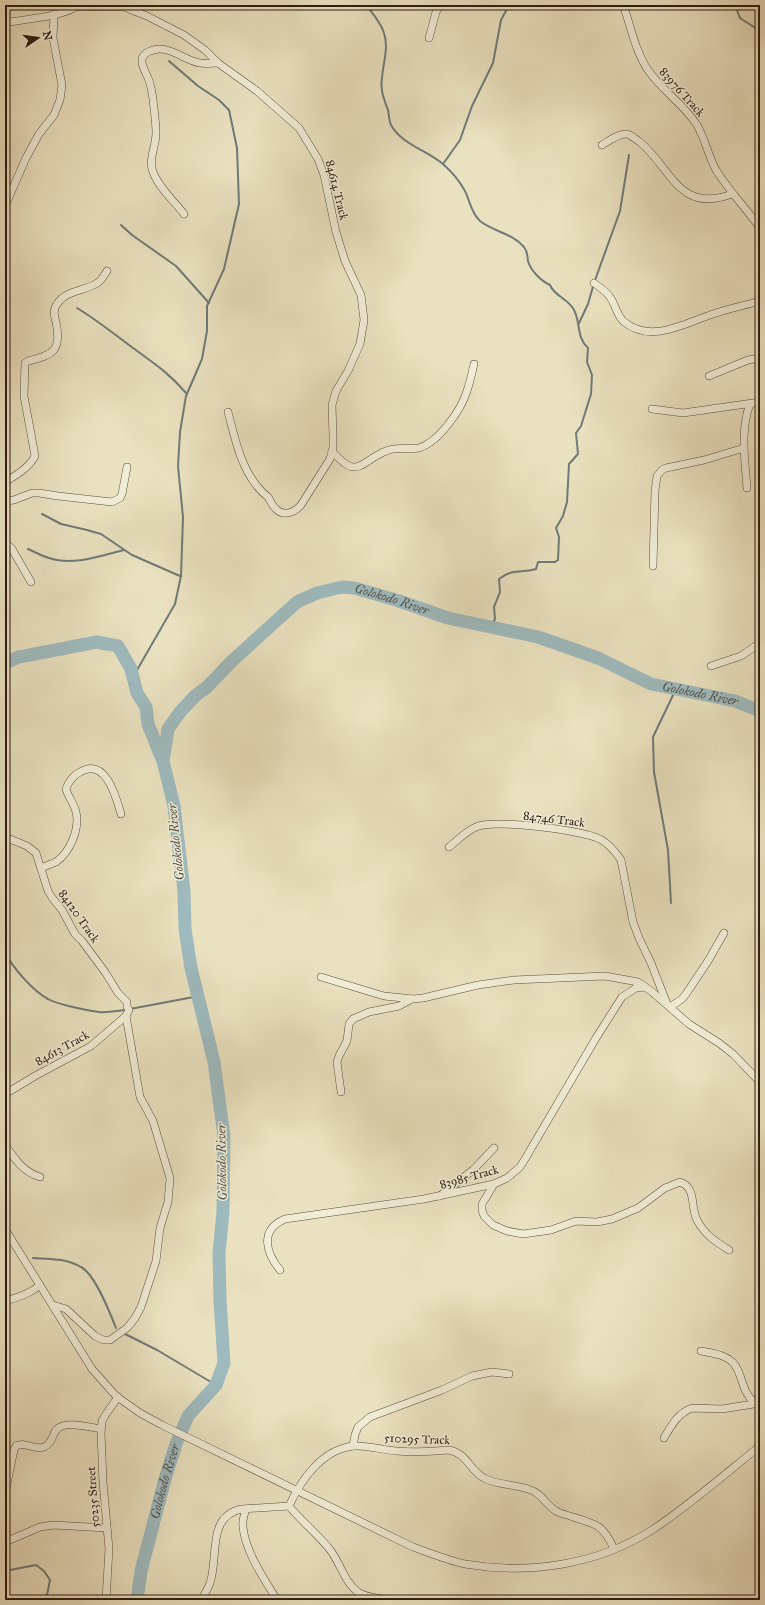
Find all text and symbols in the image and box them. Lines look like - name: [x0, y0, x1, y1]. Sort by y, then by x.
- north arrow: [18, 18, 58, 58]
- text: N: [40, 30, 55, 43]
- street label: 83976 Track: [656, 65, 708, 120]
- street label: 84614 Track: [323, 159, 351, 222]
- water label: Golokodo River: [353, 581, 432, 619]
- water label: Golokodo River: [661, 678, 741, 710]
- water label: Golokodo River: [164, 802, 188, 881]
- street label: 84746 Track: [522, 808, 586, 830]
- street label: 84120 Track: [56, 887, 103, 946]
- street label: 84613 Track: [33, 1027, 92, 1069]
- water label: Golokodo River: [213, 1123, 231, 1201]
- street label: 83985 Track: [438, 1162, 500, 1192]
- street label: 510295 Track: [384, 1431, 451, 1447]
- water label: Golokodo River: [147, 1441, 184, 1521]
- street label: 50235 Street: [84, 1465, 102, 1528]

